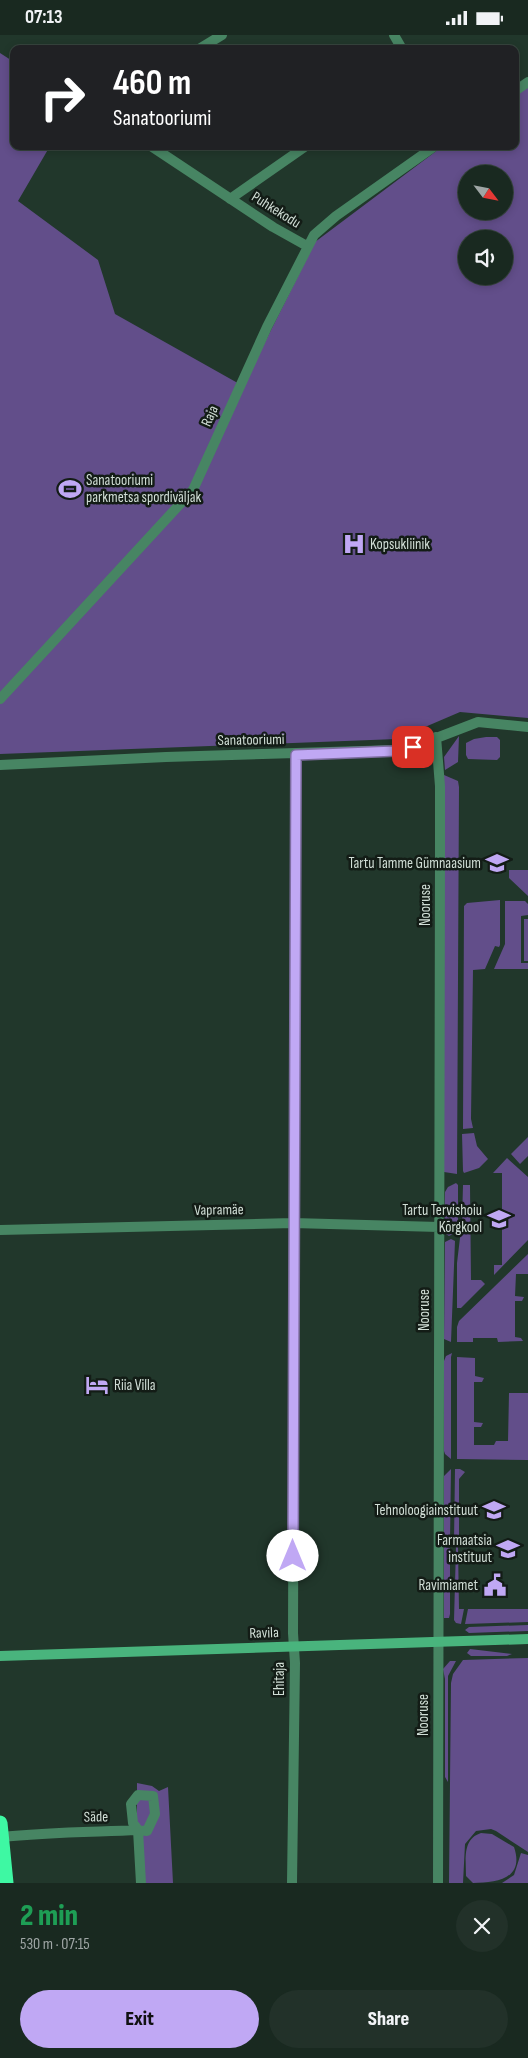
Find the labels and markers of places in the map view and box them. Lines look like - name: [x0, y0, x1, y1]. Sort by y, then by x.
- place label: Sanatooriumi parkmetsa spordiväljak: [86, 471, 201, 507]
- sports icon: Sanatooriumi parkmetsa spordiväljak: [57, 476, 83, 502]
- hospital icon: Kopsukliinik: [341, 531, 367, 557]
- place label: Kopsukliinik: [370, 535, 430, 554]
- pin: [392, 726, 434, 768]
- school or university icon: Tartu Tamme Gümnaasium: [484, 850, 510, 876]
- place label: Tartu Tamme Gümnaasium: [348, 854, 481, 873]
- place label: Tartu Tervishoiu Kõrgkool: [402, 1201, 482, 1237]
- school or university icon: Tartu Tervishoiu Kõrgkool: [486, 1206, 512, 1232]
- hotel icon: Riia Villa: [84, 1372, 110, 1398]
- place label: Riia Villa: [114, 1376, 156, 1395]
- school or university icon: Tehnoloogiainstituut: [481, 1497, 507, 1523]
- place label: Tehnoloogiainstituut: [374, 1501, 478, 1520]
- place label: Farmaatsia instituut: [437, 1531, 492, 1567]
- school or university icon: Farmaatsia instituut: [495, 1536, 521, 1562]
- public building icon: Ravimiamet: [482, 1572, 508, 1598]
- place label: Ravimiamet: [419, 1576, 478, 1595]

